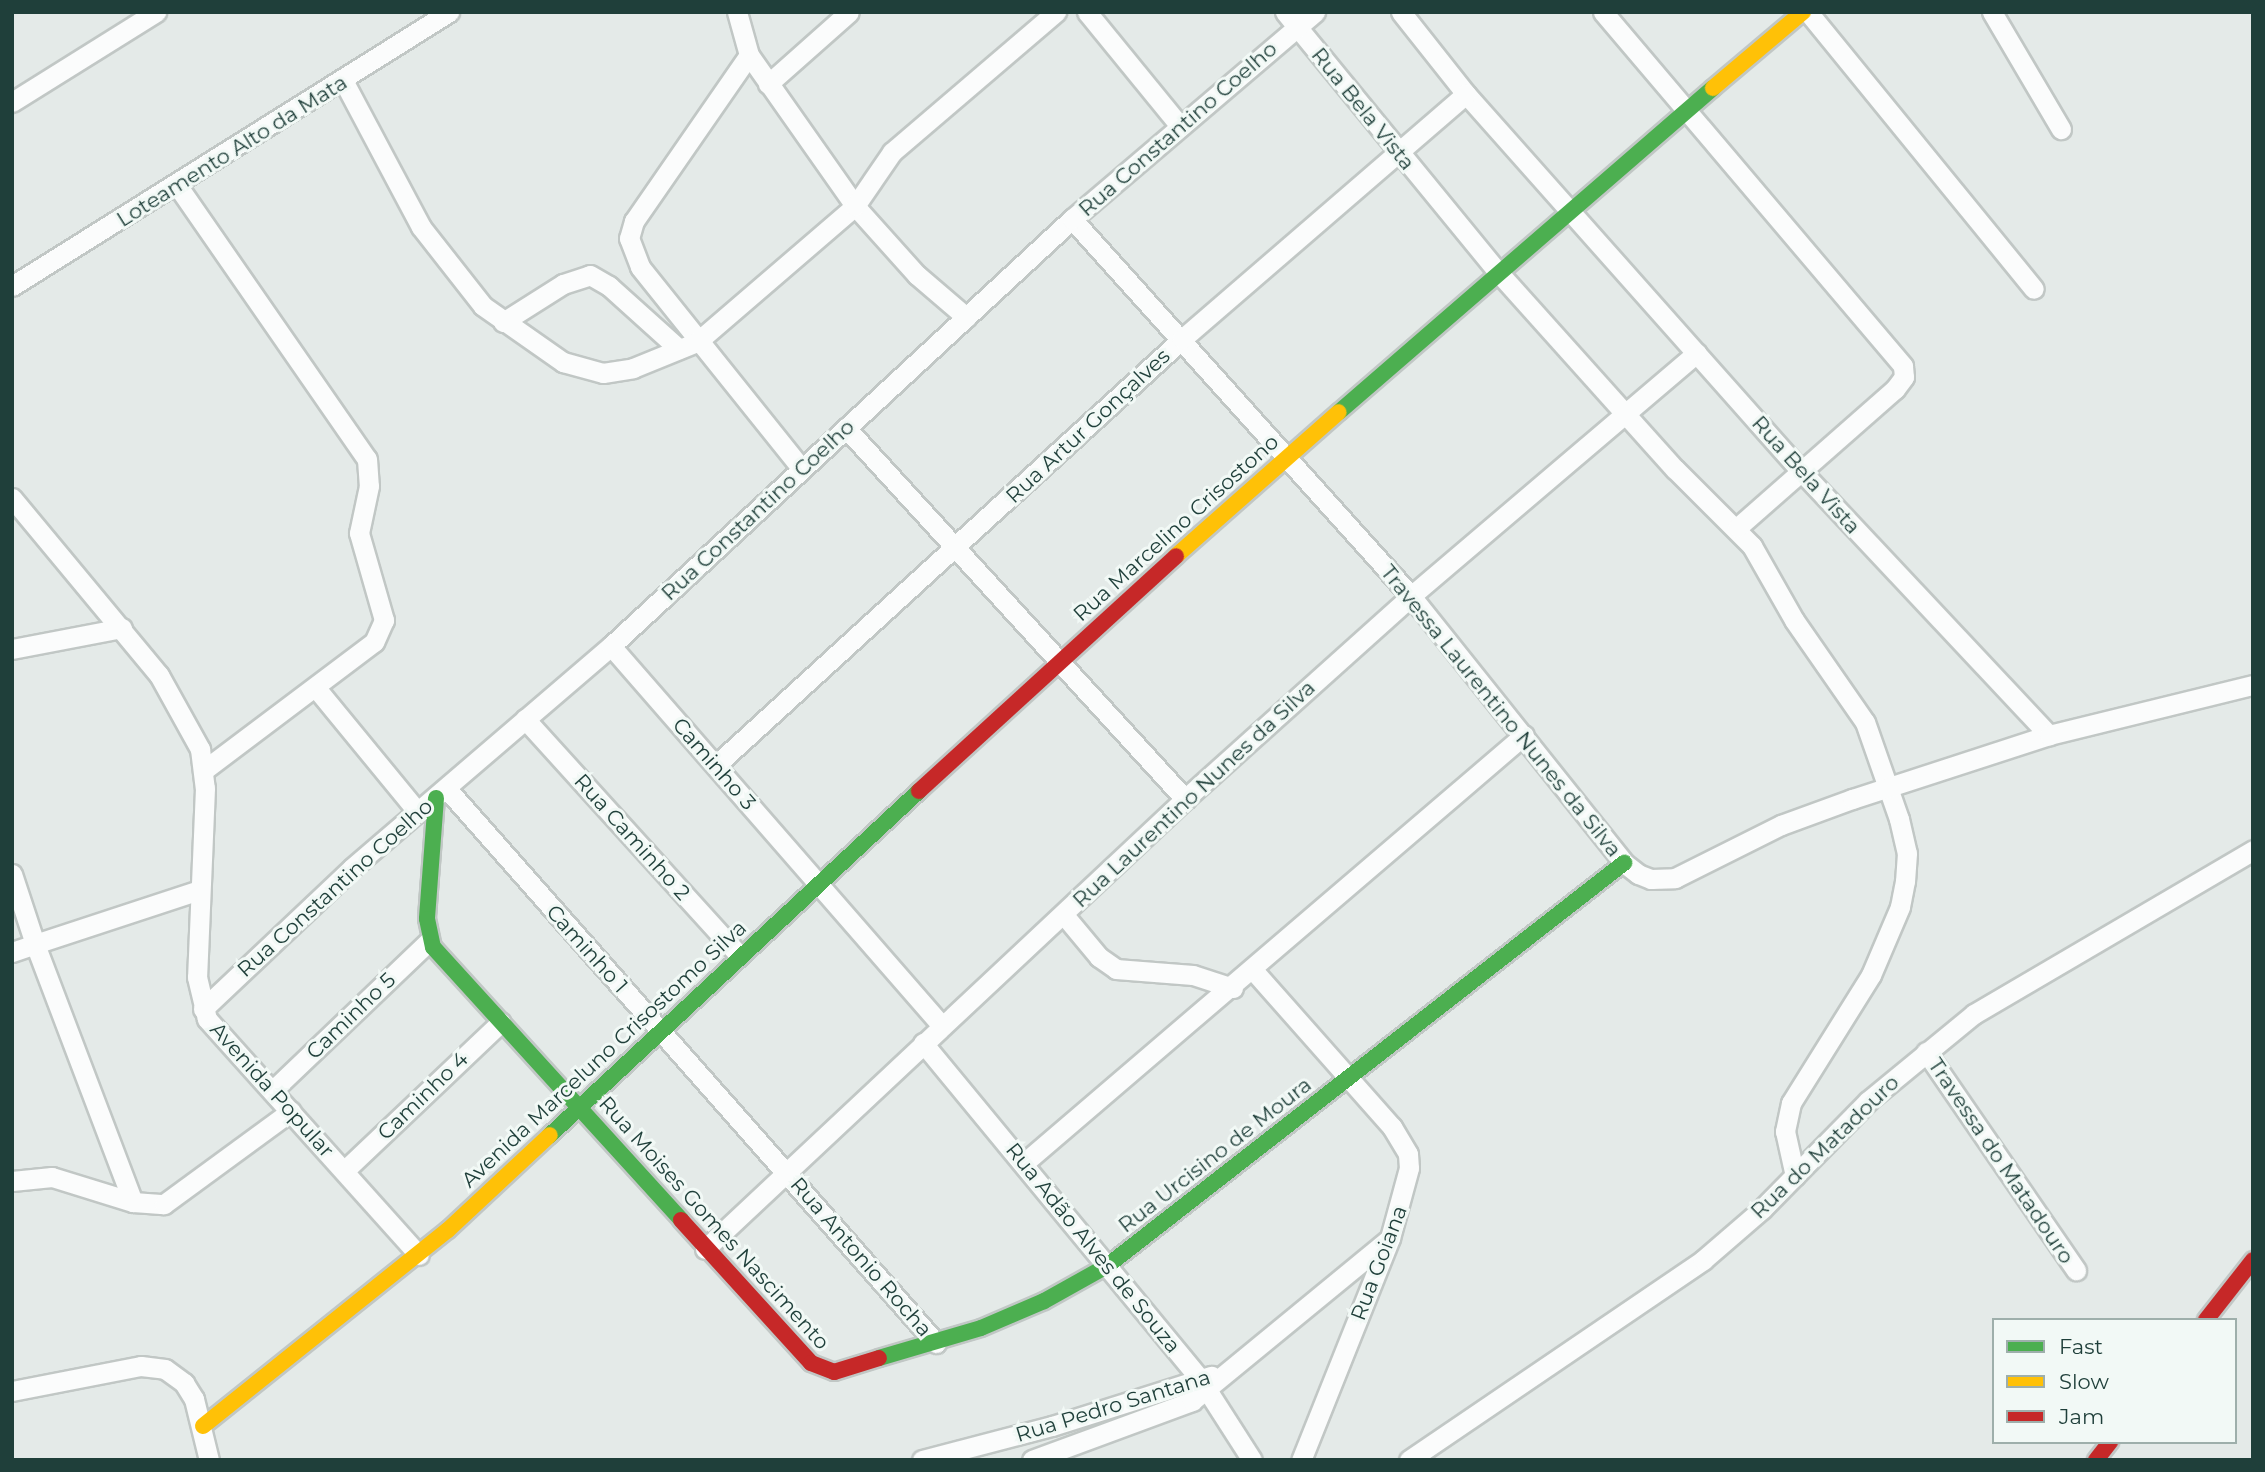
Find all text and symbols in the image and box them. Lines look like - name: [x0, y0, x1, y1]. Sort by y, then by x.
- street label: Rua Constantino Coelho: [1074, 36, 1282, 222]
- street label: Rua Bela Vista: [1306, 43, 1420, 175]
- street label: Loteamento Alto da Mata: [112, 70, 352, 232]
- street label: Rua Artur Gonçalves: [1001, 343, 1175, 509]
- street label: Rua Bela Vista: [1746, 411, 1866, 539]
- street label: Rua Constantino Coelho: [656, 414, 860, 606]
- street label: Rua Marcelino Crisostono: [1068, 429, 1284, 627]
- street label: Travessa Laurentino Nunes da Silva: [1375, 560, 1627, 862]
- street label: Rua Laurentino Nunes da Silva: [1068, 675, 1320, 913]
- street label: Caminho 3: [667, 713, 761, 815]
- street label: Rua Caminho 2: [569, 769, 695, 905]
- street label: Rua Constantino Coelho: [232, 794, 438, 982]
- street label: Caminho 1: [541, 900, 633, 998]
- street label: Avenida Marceluno Crisostomo Silva: [456, 915, 752, 1193]
- street label: Caminho 5: [301, 967, 401, 1065]
- street label: Avenida Popular: [205, 1017, 339, 1163]
- street label: Caminho 4: [373, 1047, 473, 1145]
- street label: Travessa do Matadouro: [1923, 1054, 2079, 1268]
- street label: Rua do Matadouro: [1746, 1070, 1904, 1224]
- street label: Rua Urcisino de Moura: [1114, 1072, 1316, 1238]
- street label: Rua Moises Gomes Nascimento: [593, 1091, 835, 1355]
- street label: Rua Adão Alves de Souza: [1000, 1138, 1186, 1358]
- street label: Rua Antonio Rocha: [785, 1172, 937, 1342]
- street label: Rua Goiana: [1346, 1202, 1412, 1324]
- legend: [1992, 1318, 2237, 1444]
- text: Fast: [2059, 1334, 2103, 1359]
- street label: Rua Pedro Santana: [1013, 1364, 1213, 1448]
- text: Slow: [2059, 1369, 2109, 1394]
- text: Jam: [2059, 1404, 2104, 1429]

